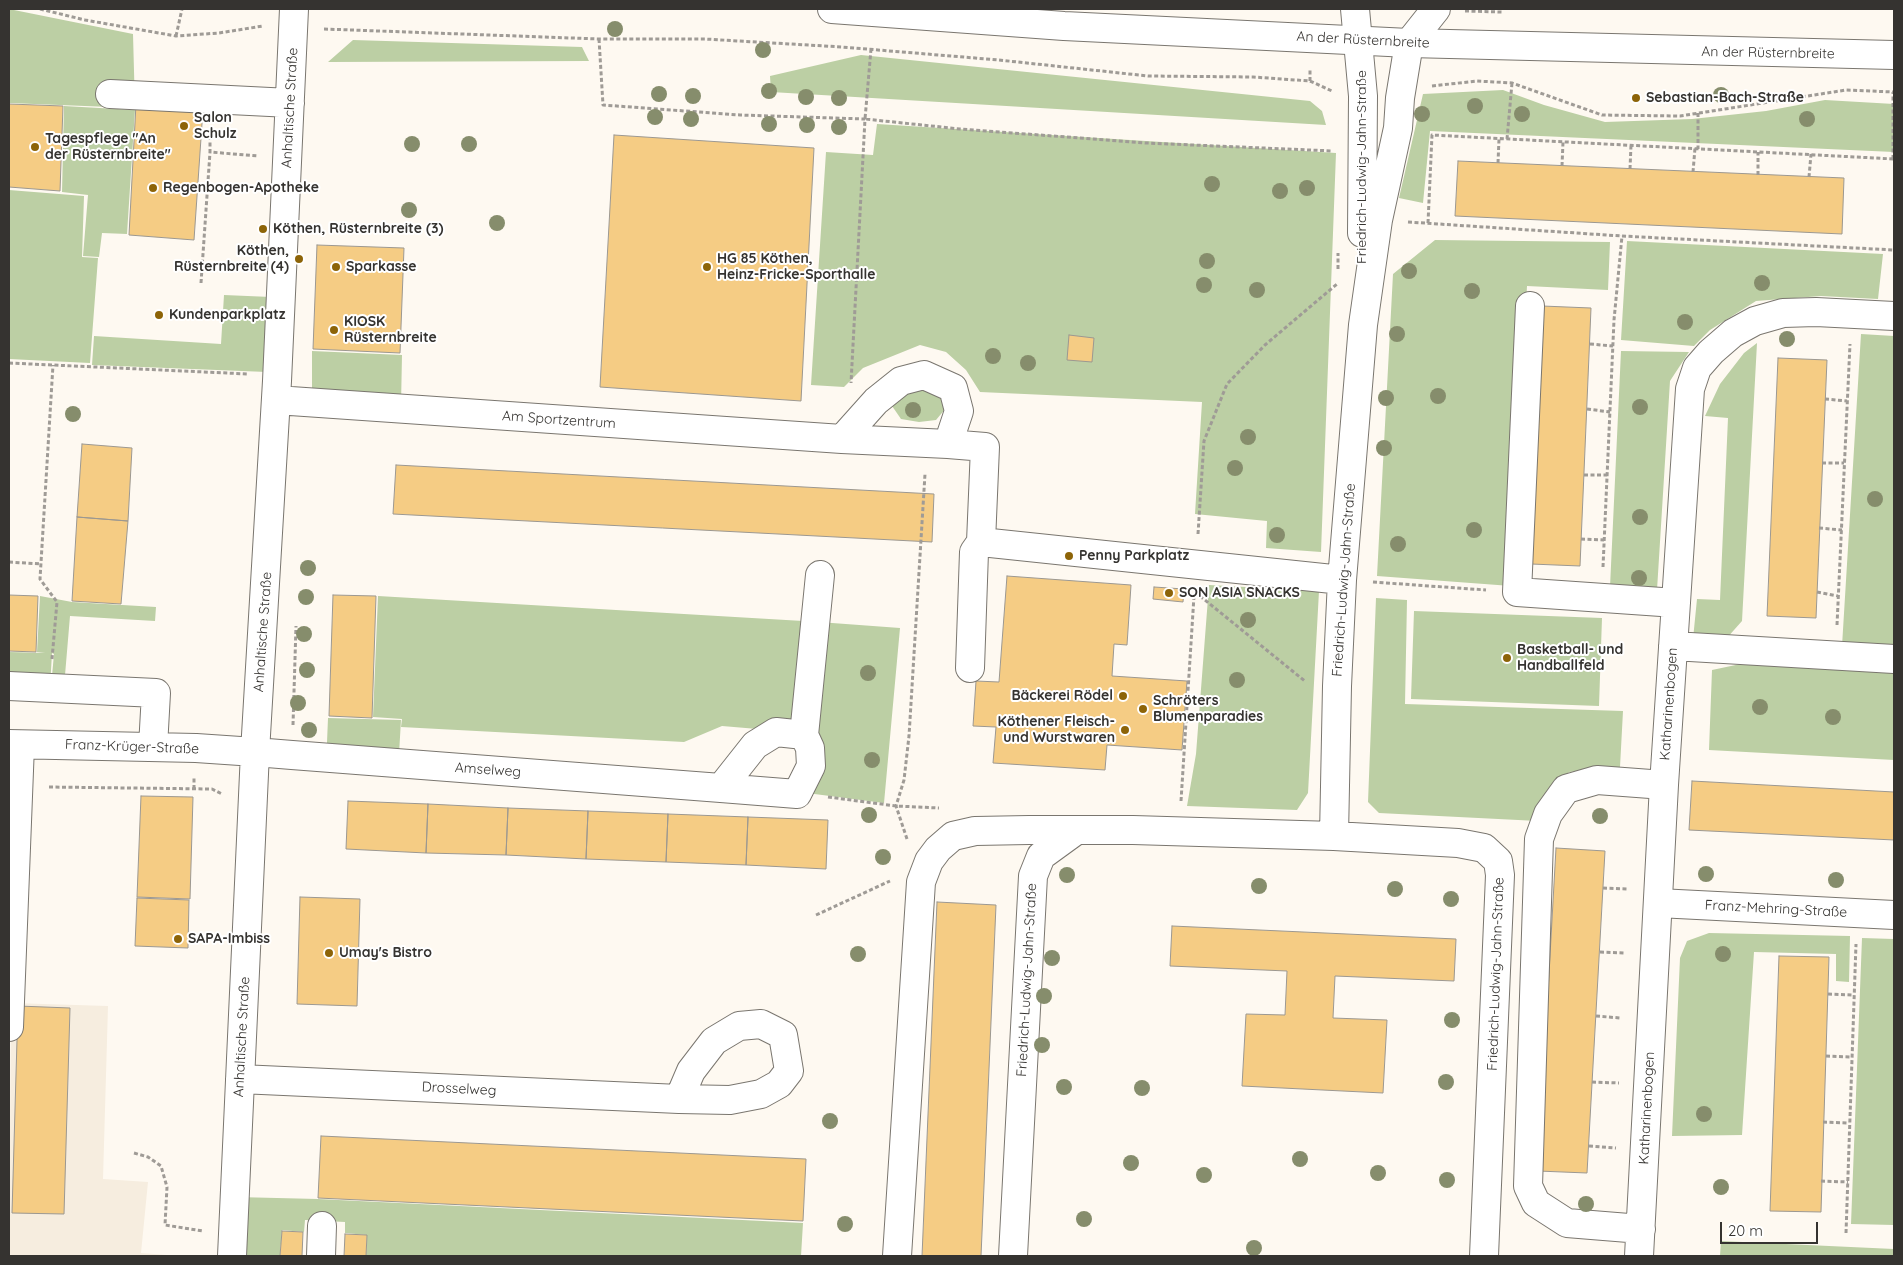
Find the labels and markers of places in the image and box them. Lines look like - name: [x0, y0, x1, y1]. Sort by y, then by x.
- place label: Sebastian-Bach-Straße: [1646, 90, 1804, 106]
- marker: Sebastian-Bach-Straße: [1630, 92, 1642, 104]
- place label: Salon Schulz: [194, 110, 237, 142]
- marker: Salon Schulz: [178, 120, 190, 132]
- place label: Tagespflege "An der Rüsternbreite": [45, 131, 171, 164]
- marker: Tagespflege "An der Rüsternbreite": [29, 141, 41, 153]
- place label: Regenbogen-Apotheke: [163, 180, 319, 196]
- marker: Regenbogen-Apotheke: [147, 182, 159, 194]
- place label: Köthen, Rüsternbreite (3): [273, 221, 443, 237]
- marker: Köthen, Rüsternbreite (3): [257, 223, 269, 235]
- place label: Köthen, Rüsternbreite (4): [174, 243, 289, 276]
- place label: HG 85 Köthen, Heinz-Fricke-Sporthalle: [717, 251, 876, 284]
- marker: Köthen, Rüsternbreite (4): [293, 253, 305, 265]
- place label: Sparkasse: [346, 259, 416, 275]
- marker: Sparkasse: [330, 261, 342, 273]
- marker: HG 85 Köthen, Heinz-Fricke-Sporthalle: [701, 261, 713, 273]
- place label: Kundenparkplatz: [169, 307, 285, 323]
- marker: Kundenparkplatz: [153, 309, 165, 321]
- place label: KIOSK Rüsternbreite: [344, 314, 437, 347]
- marker: KIOSK Rüsternbreite: [328, 324, 340, 336]
- place label: Penny Parkplatz: [1079, 548, 1189, 564]
- marker: Penny Parkplatz: [1063, 550, 1075, 562]
- place label: SON ASIA SNACKS: [1179, 585, 1300, 601]
- marker: SON ASIA SNACKS: [1163, 587, 1175, 599]
- place label: Basketball- und Handballfeld: [1517, 642, 1623, 674]
- marker: Basketball- und Handballfeld: [1501, 652, 1513, 664]
- place label: Bäckerei Rödel: [1011, 688, 1113, 704]
- marker: Bäckerei Rödel: [1117, 690, 1129, 702]
- place label: Schröters Blumenparadies: [1153, 693, 1263, 726]
- marker: Schröters Blumenparadies: [1137, 703, 1149, 715]
- place label: Köthener Fleisch- und Wurstwaren: [997, 714, 1115, 746]
- marker: Köthener Fleisch- und Wurstwaren: [1119, 724, 1131, 736]
- place label: SAPA-Imbiss: [188, 931, 270, 947]
- marker: SAPA-Imbiss: [172, 933, 184, 945]
- place label: Umay's Bistro: [339, 945, 432, 961]
- marker: Umay's Bistro: [323, 947, 335, 959]

